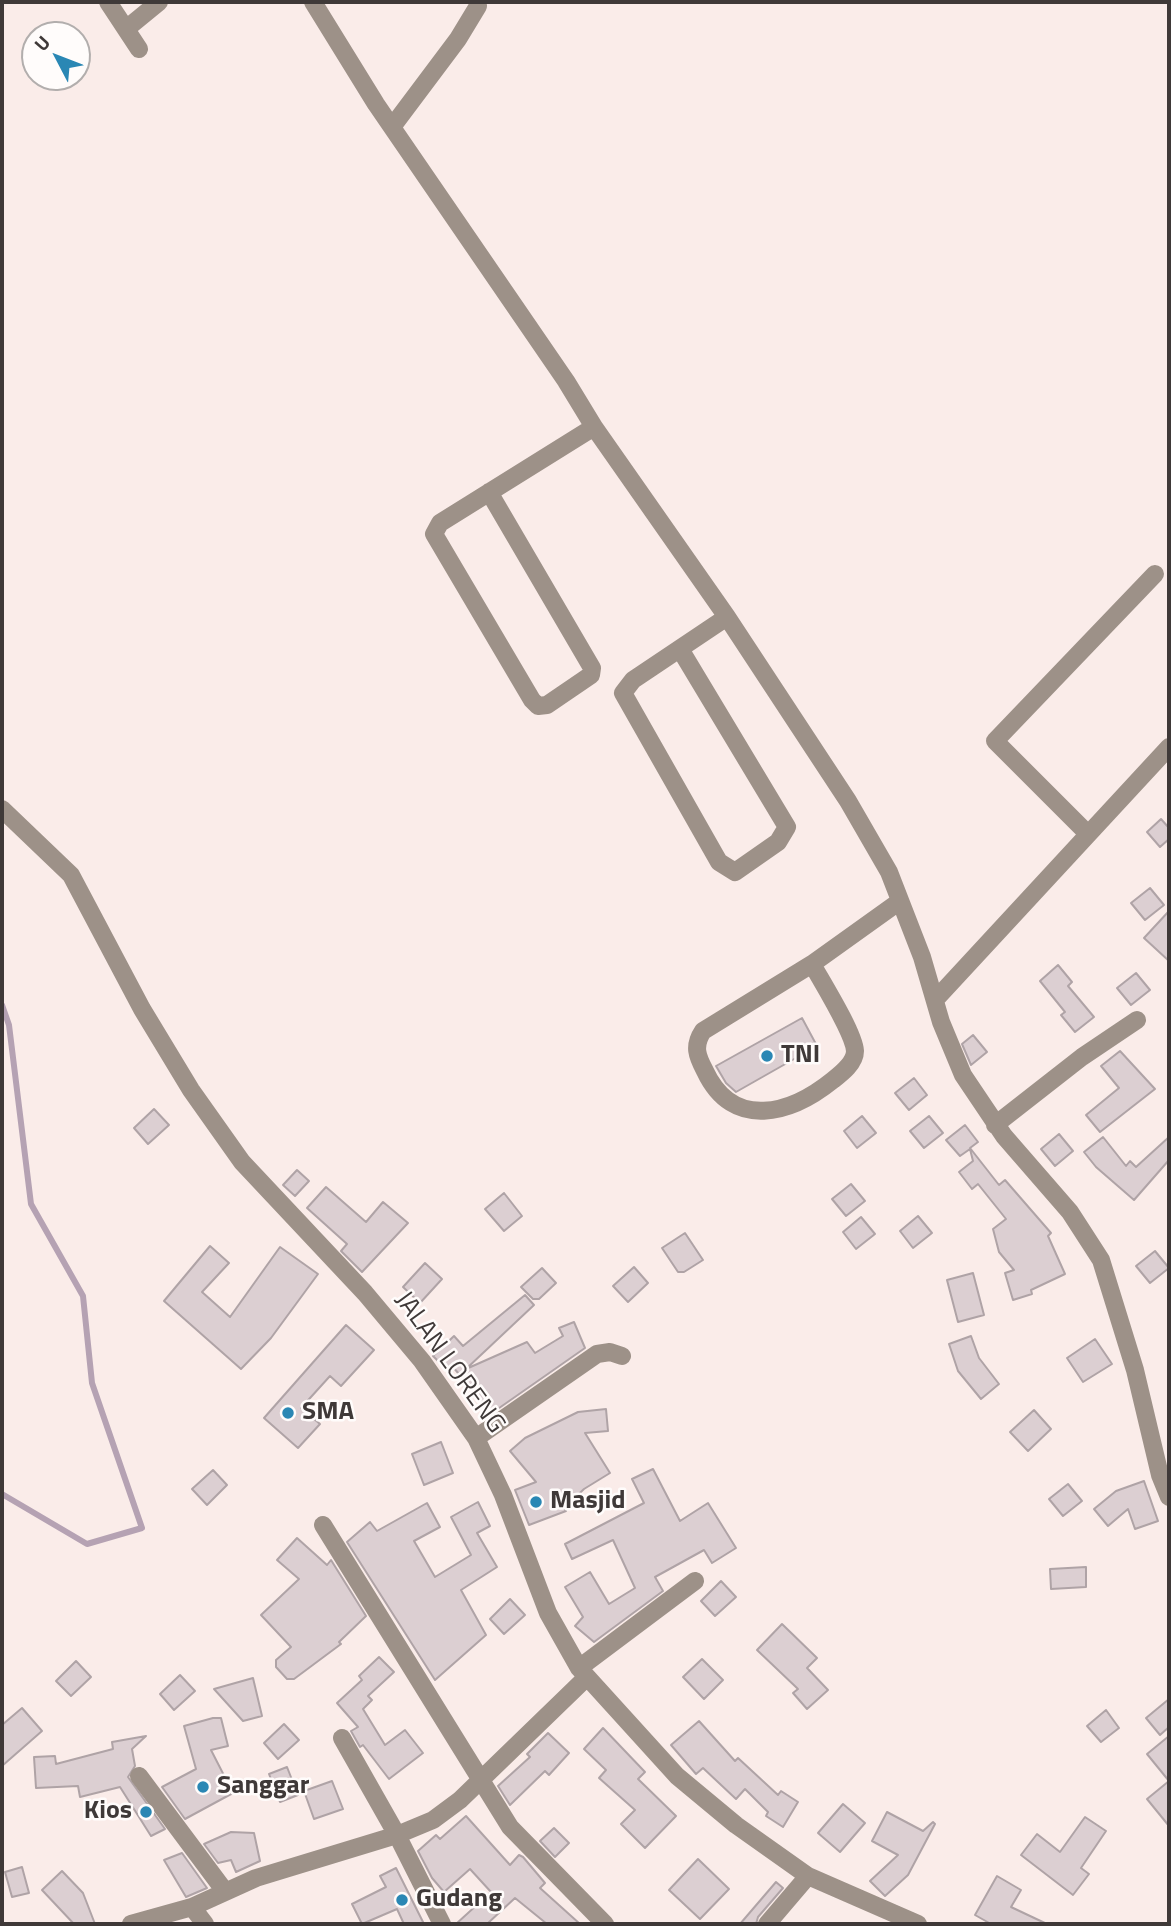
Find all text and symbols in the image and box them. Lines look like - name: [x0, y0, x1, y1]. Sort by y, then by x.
- north arrow: [21, 21, 91, 91]
- text: U: [27, 29, 56, 57]
- place label: TNI: [781, 1040, 820, 1072]
- marker: TNI: [759, 1048, 775, 1064]
- street label: JALAN LORENG: [387, 1286, 511, 1440]
- place label: SMA: [302, 1397, 354, 1429]
- marker: SMA: [280, 1405, 296, 1421]
- place label: Masjid: [550, 1486, 626, 1518]
- marker: Masjid: [528, 1494, 544, 1510]
- place label: Sanggar: [217, 1771, 310, 1803]
- marker: Sanggar: [195, 1779, 211, 1795]
- place label: Kios: [84, 1796, 132, 1828]
- marker: Kios: [138, 1804, 154, 1820]
- place label: Gudang: [416, 1884, 502, 1916]
- marker: Gudang: [394, 1892, 410, 1908]

